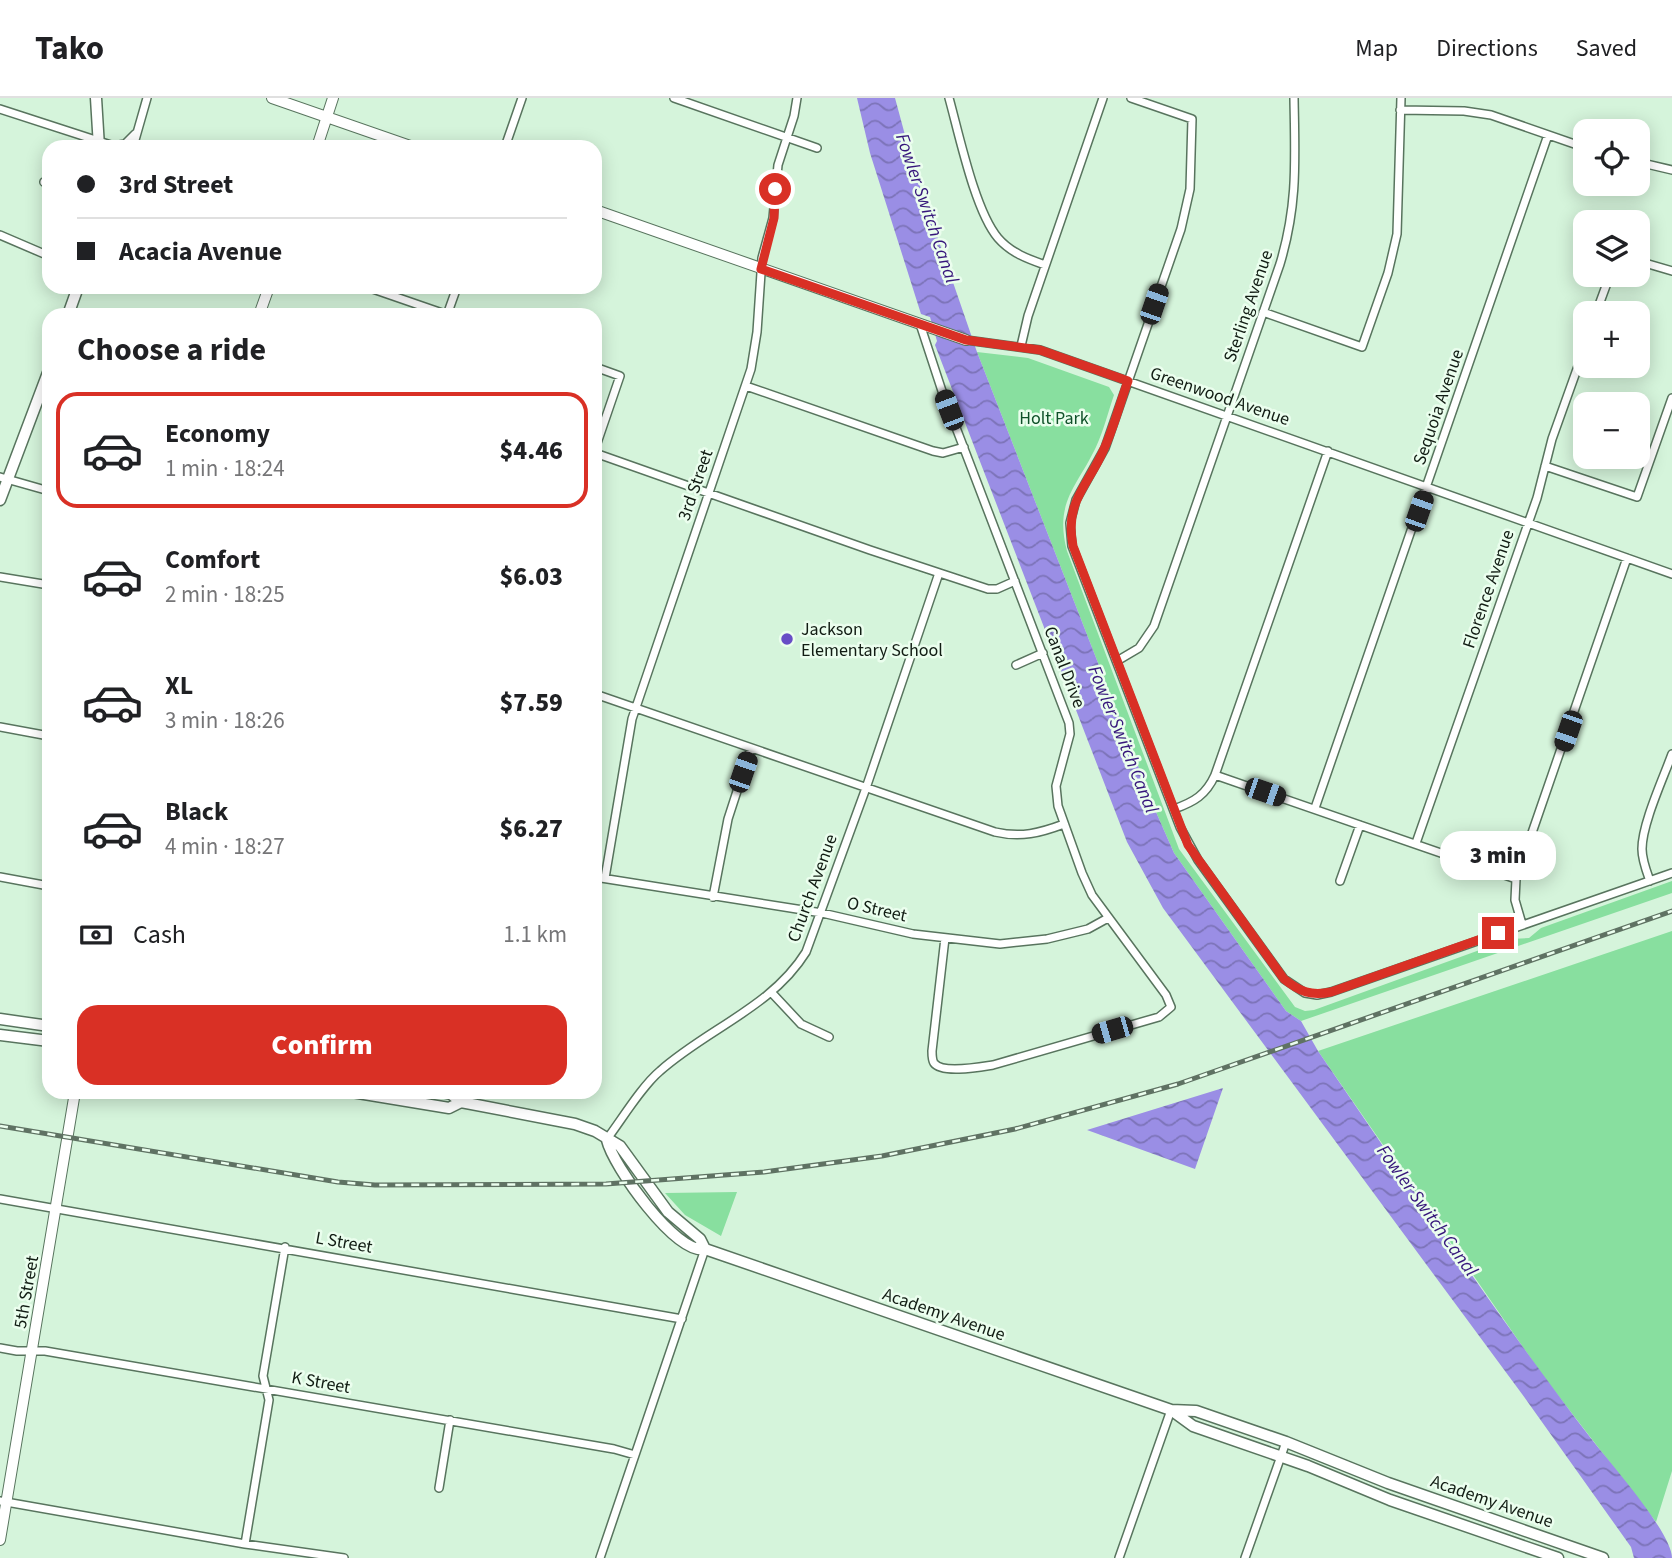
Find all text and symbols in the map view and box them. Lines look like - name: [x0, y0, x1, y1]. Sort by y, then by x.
- text: Tako: [35, 25, 104, 72]
- text: Map: [1355, 31, 1398, 66]
- text: Directions: [1436, 31, 1538, 66]
- text: Saved: [1576, 31, 1637, 66]
- map controls: [1573, 119, 1650, 469]
- button: locate: [1573, 119, 1650, 196]
- water label: Fowler Switch Canal: [888, 130, 965, 287]
- text: 3rd Street: [119, 166, 233, 203]
- route start: [759, 173, 791, 205]
- button: layers: [1573, 210, 1650, 287]
- text: Acacia Avenue: [119, 233, 282, 270]
- street label: Sterling Avenue: [1218, 247, 1279, 366]
- car: [1138, 281, 1171, 327]
- button: +: [1573, 301, 1650, 378]
- text: Choose a ride: [77, 327, 266, 373]
- street label: Sequoia Avenue: [1407, 346, 1470, 468]
- street label: Greenwood Avenue: [1147, 361, 1293, 432]
- car: [932, 387, 967, 433]
- button: −: [1573, 392, 1650, 469]
- park label: Holt Park: [1019, 406, 1089, 431]
- text: Economy: [165, 415, 270, 452]
- icon: car: [81, 419, 144, 482]
- text: $4.46: [499, 432, 563, 469]
- street label: 3rd Street: [672, 446, 719, 524]
- text: 1 min · 18:24: [165, 452, 285, 485]
- car: [1403, 488, 1436, 534]
- street label: Florence Avenue: [1456, 526, 1520, 652]
- text: Comfort: [165, 541, 260, 578]
- icon: car: [81, 545, 144, 608]
- text: $6.03: [499, 558, 563, 595]
- text: 2 min · 18:25: [165, 578, 285, 611]
- place label: Jackson Elementary School: [801, 617, 943, 663]
- street label: Canal Drive: [1038, 623, 1092, 712]
- marker: Jackson Elementary School: [779, 631, 795, 647]
- water label: Fowler Switch Canal: [1081, 662, 1165, 818]
- text: XL: [165, 667, 193, 704]
- icon: car: [81, 671, 144, 734]
- text: $7.59: [499, 684, 563, 721]
- text: 3 min · 18:26: [165, 704, 285, 737]
- car: [1552, 708, 1585, 754]
- car: [727, 749, 760, 795]
- car: [1242, 775, 1289, 809]
- text: Black: [165, 793, 228, 830]
- icon: car: [81, 797, 144, 860]
- text: $6.27: [499, 810, 563, 847]
- text: 4 min · 18:27: [165, 830, 285, 863]
- street label: Church Avenue: [781, 831, 844, 946]
- callout: 3 min: [1440, 832, 1556, 880]
- text: 3 min: [1470, 839, 1526, 872]
- street label: O Street: [845, 890, 909, 928]
- icon: cash: [77, 916, 115, 954]
- text: Cash: [133, 916, 186, 953]
- route end: [1482, 917, 1514, 949]
- text: 1.1 km: [503, 918, 567, 951]
- button: Confirm: [77, 1005, 567, 1085]
- car: [1089, 1014, 1136, 1046]
- water label: Fowler Switch Canal: [1370, 1139, 1484, 1283]
- street label: L Street: [313, 1225, 374, 1260]
- street label: 5th Street: [8, 1254, 45, 1330]
- street label: Academy Avenue: [879, 1282, 1009, 1347]
- street label: K Street: [290, 1365, 352, 1400]
- street label: Academy Avenue: [1427, 1469, 1557, 1534]

